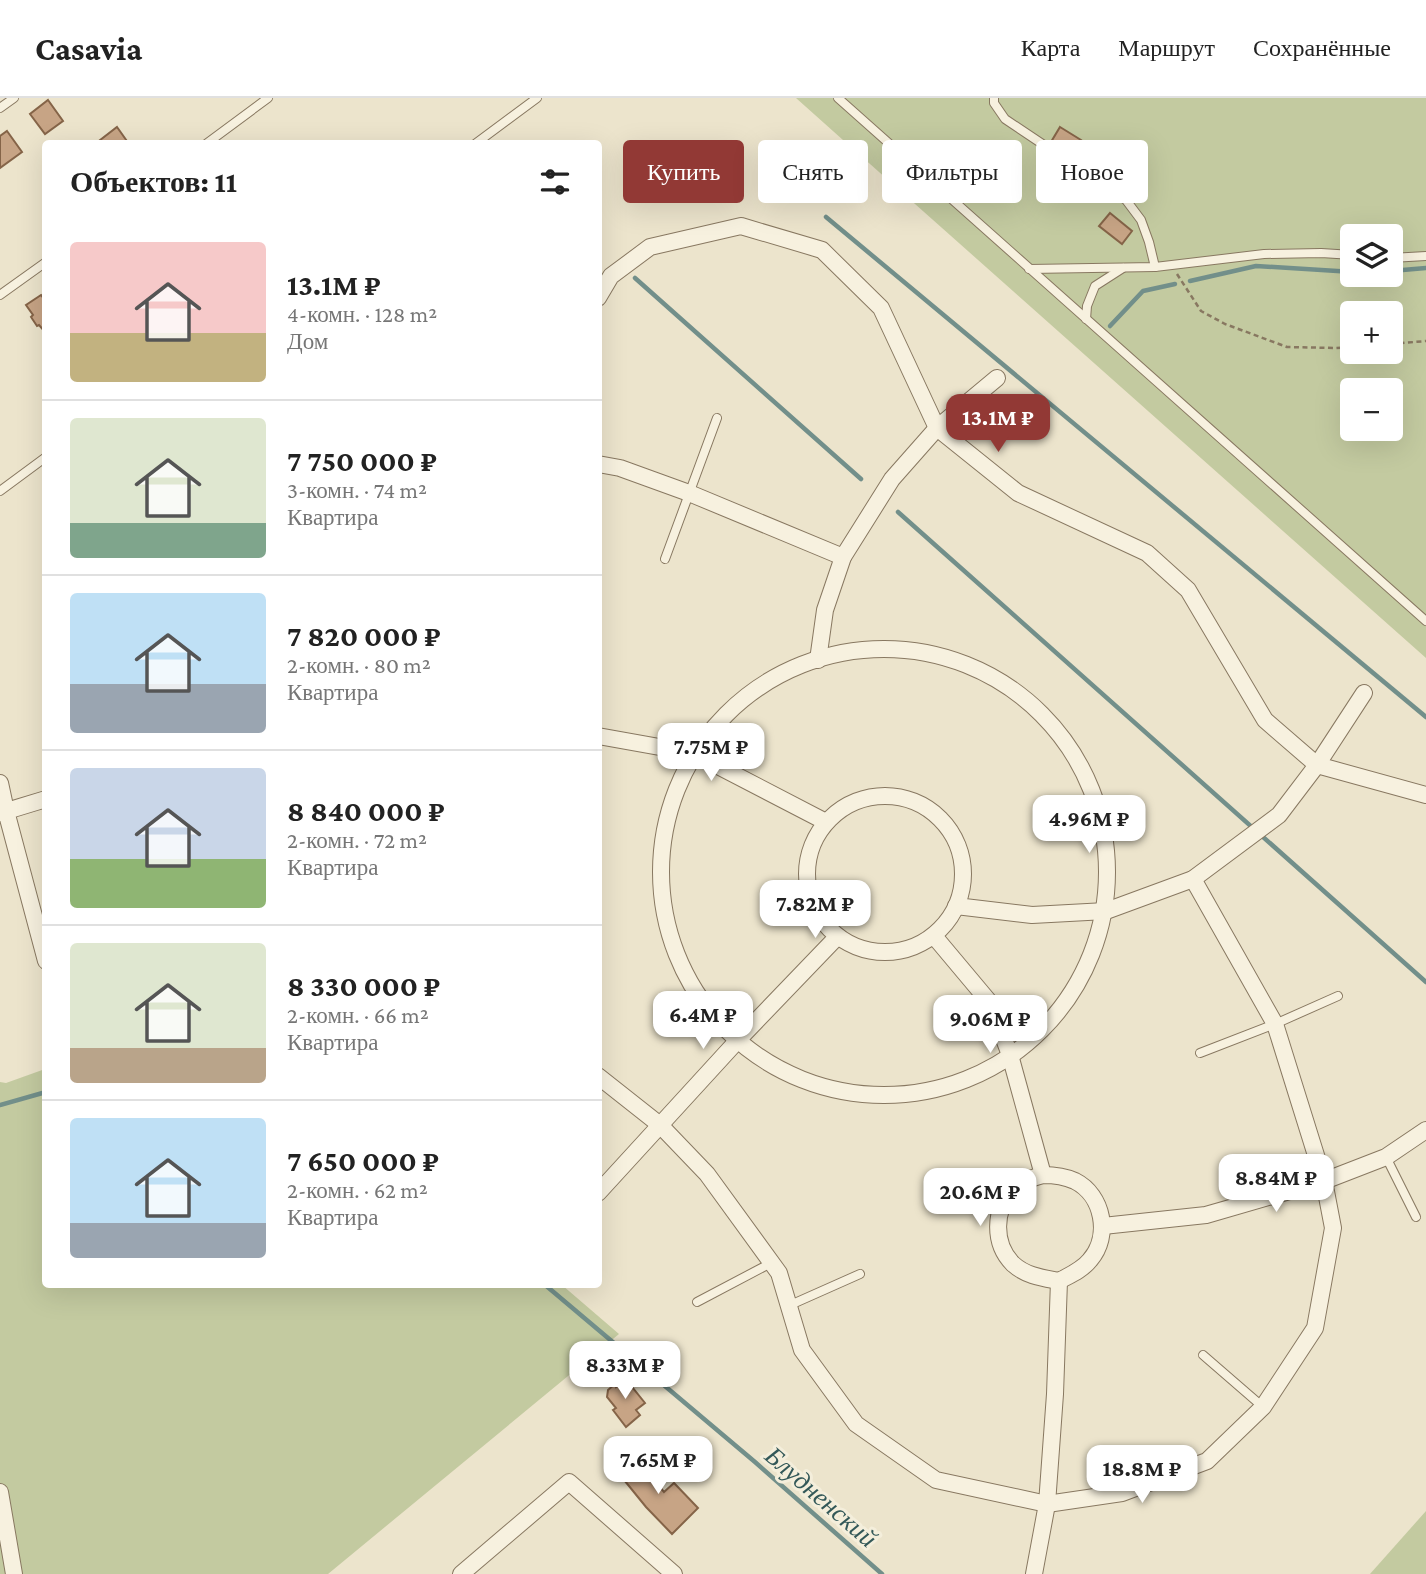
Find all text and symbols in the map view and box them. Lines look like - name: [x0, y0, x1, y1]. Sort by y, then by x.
- text: Casavia: [35, 30, 142, 67]
- text: Карта: [1021, 34, 1080, 61]
- text: Маршрут: [1118, 34, 1215, 61]
- text: Сохранённые: [1253, 34, 1391, 61]
- chip: Купить: [623, 140, 744, 203]
- chip: Снять: [758, 140, 868, 203]
- chip: Фильтры: [882, 140, 1022, 203]
- chip: Новое: [1036, 140, 1148, 203]
- icon: filters: [536, 163, 574, 201]
- text: Объектов: 11: [70, 165, 237, 198]
- map controls: [1340, 224, 1403, 441]
- button: layers: [1340, 224, 1403, 287]
- text: 13.1M ₽: [287, 268, 381, 301]
- icon: home: [126, 270, 210, 354]
- text: 4-комн. · 128 m²: [287, 301, 437, 327]
- button: +: [1340, 301, 1403, 364]
- text: Дом: [287, 328, 328, 354]
- button: −: [1340, 378, 1403, 441]
- pin: 13.1M ₽: [933, 394, 1063, 454]
- text: 13.1M ₽: [962, 404, 1034, 430]
- text: 7 750 000 ₽: [287, 444, 437, 477]
- icon: home: [126, 446, 210, 530]
- text: 3-комн. · 74 m²: [287, 477, 427, 503]
- text: Квартира: [287, 504, 378, 530]
- text: 7 820 000 ₽: [287, 619, 441, 652]
- icon: home: [126, 621, 210, 705]
- text: 2-комн. · 80 m²: [287, 652, 431, 678]
- text: Квартира: [287, 679, 378, 705]
- pin: 7.75M ₽: [646, 724, 776, 783]
- text: 7.75M ₽: [673, 733, 749, 759]
- text: 8 840 000 ₽: [287, 794, 445, 827]
- icon: home: [126, 796, 210, 880]
- pin: 4.96M ₽: [1024, 796, 1154, 855]
- text: 4.96M ₽: [1049, 805, 1129, 831]
- text: 2-комн. · 72 m²: [287, 827, 427, 853]
- text: Квартира: [287, 854, 378, 880]
- pin: 7.82M ₽: [750, 880, 880, 940]
- text: 7.82M ₽: [776, 890, 854, 916]
- text: 8 330 000 ₽: [287, 969, 440, 1002]
- icon: home: [126, 971, 210, 1055]
- pin: 6.4M ₽: [646, 992, 760, 1051]
- pin: 9.06M ₽: [925, 996, 1055, 1055]
- text: 6.4M ₽: [669, 1001, 737, 1027]
- text: 2-комн. · 66 m²: [287, 1002, 429, 1028]
- text: 9.06M ₽: [949, 1005, 1031, 1031]
- text: Квартира: [287, 1029, 378, 1055]
- text: 7 650 000 ₽: [287, 1144, 439, 1177]
- icon: home: [126, 1146, 210, 1230]
- pin: 8.84M ₽: [1211, 1154, 1341, 1214]
- text: 8.84M ₽: [1235, 1164, 1317, 1190]
- pin: 20.6M ₽: [915, 1168, 1045, 1228]
- text: 2-комн. · 62 m²: [287, 1177, 428, 1203]
- text: 20.6M ₽: [939, 1178, 1021, 1204]
- text: Квартира: [287, 1204, 378, 1230]
- pin: 8.33M ₽: [560, 1342, 690, 1401]
- text: 8.33M ₽: [585, 1351, 665, 1377]
- pin: 7.65M ₽: [593, 1436, 723, 1496]
- water label: Блудненский: [759, 1440, 883, 1553]
- text: 7.65M ₽: [620, 1446, 696, 1472]
- pin: 18.8M ₽: [1077, 1446, 1207, 1505]
- text: 18.8M ₽: [1103, 1455, 1181, 1481]

